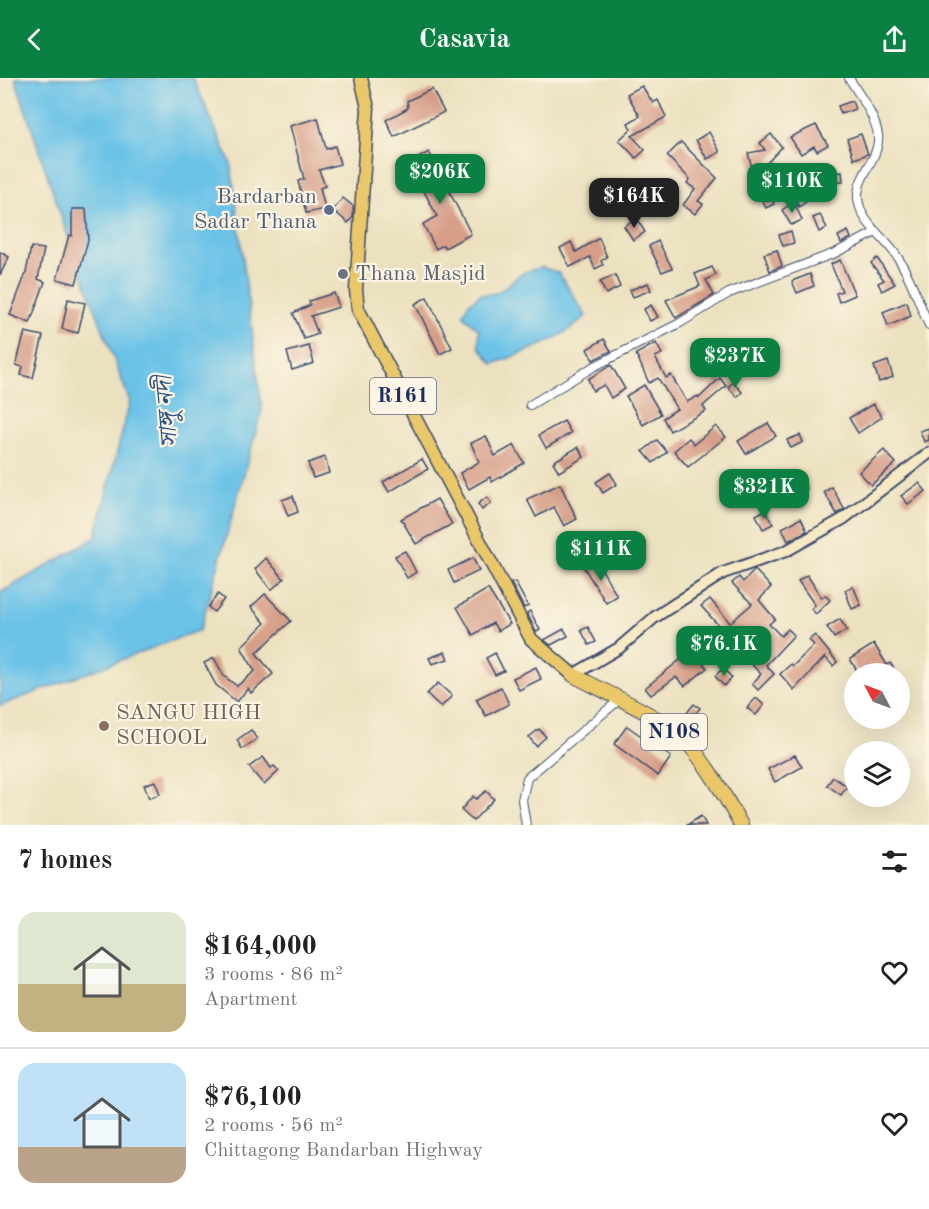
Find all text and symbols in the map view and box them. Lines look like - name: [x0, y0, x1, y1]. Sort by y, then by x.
- icon: back: [18, 23, 51, 56]
- icon: share: [878, 23, 911, 56]
- text: Casavia: [419, 26, 510, 53]
- pin: $206K: [398, 154, 482, 205]
- text: $206K: [409, 163, 471, 183]
- pin: $110K: [750, 163, 834, 214]
- text: $110K: [761, 172, 823, 192]
- pin: $164K: [592, 178, 676, 229]
- place label: Bardarban Sadar Thana: [194, 186, 317, 233]
- text: $164K: [603, 187, 665, 207]
- marker: Bardarban Sadar Thana: [322, 203, 336, 217]
- place label: Thana Masjid: [355, 263, 486, 285]
- marker: Thana Masjid: [336, 267, 350, 281]
- pin: $237K: [693, 338, 777, 389]
- text: $237K: [704, 347, 766, 367]
- water label: সাঙ্গু নদী: [148, 372, 186, 449]
- road number: R161: [370, 378, 436, 414]
- pin: $321K: [722, 469, 806, 520]
- text: $321K: [733, 478, 795, 498]
- pin: $111K: [559, 531, 643, 582]
- text: $111K: [570, 540, 632, 560]
- pin: $76.1K: [675, 626, 773, 677]
- text: $76.1K: [690, 635, 758, 655]
- north arrow: [844, 663, 910, 729]
- map controls: [844, 663, 910, 807]
- place label: SANGU HIGH SCHOOL: [116, 702, 261, 749]
- road number: N108: [641, 714, 707, 750]
- marker: SANGU HIGH SCHOOL: [97, 719, 111, 733]
- button: layers: [844, 741, 910, 807]
- icon: filters: [878, 845, 911, 878]
- text: 7 homes: [18, 848, 112, 874]
- text: $164,000: [204, 934, 317, 960]
- icon: home: [66, 936, 138, 1008]
- icon: heart: [878, 956, 911, 989]
- text: 3 rooms · 86 m²: [204, 965, 343, 985]
- text: Apartment: [204, 990, 298, 1010]
- text: $76,100: [204, 1085, 302, 1111]
- icon: home: [66, 1087, 138, 1159]
- icon: heart: [878, 1107, 911, 1140]
- text: 2 rooms · 56 m²: [204, 1116, 343, 1136]
- text: Chittagong Bandarban Highway: [204, 1141, 483, 1161]

